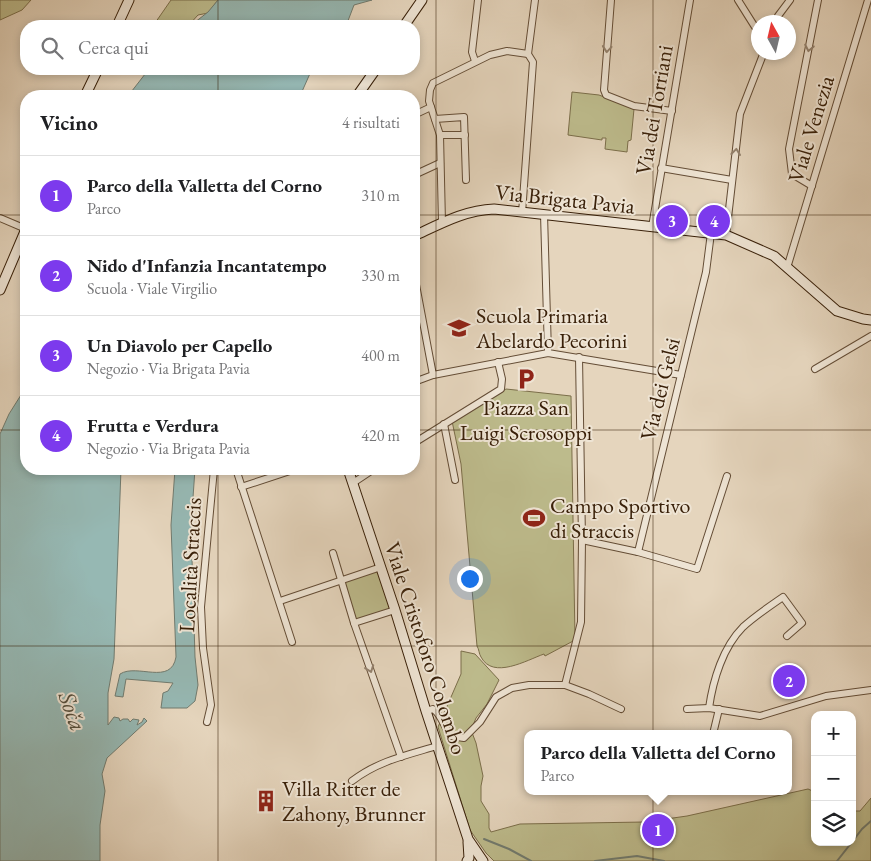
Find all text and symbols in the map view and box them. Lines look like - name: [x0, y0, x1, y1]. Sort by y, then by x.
- north arrow: [751, 15, 796, 60]
- search box: [20, 20, 420, 75]
- icon: search: [38, 34, 66, 62]
- text: Cerca qui: [78, 35, 149, 60]
- street label: Via dei Torriani: [628, 43, 680, 177]
- one-way arrow: [804, 43, 814, 52]
- one-way arrow: [601, 45, 612, 53]
- street label: Viale Venezia: [781, 72, 841, 186]
- text: Vicino: [40, 109, 98, 136]
- text: 4 risultati: [342, 112, 400, 133]
- one-way arrow: [730, 148, 741, 156]
- text: Parco della Valletta del Corno: [87, 173, 322, 198]
- street label: Via Brigata Pavia: [494, 177, 636, 221]
- text: 1: [52, 185, 60, 206]
- text: 310 m: [361, 185, 400, 206]
- text: Parco: [87, 198, 121, 219]
- pin: 3: [656, 202, 688, 240]
- pin: 4: [698, 202, 730, 240]
- text: Nido d'Infanzia Incantatempo: [87, 253, 327, 278]
- text: 2: [52, 265, 60, 286]
- text: 330 m: [361, 265, 400, 286]
- text: Scuola · Viale Virgilio: [87, 278, 217, 299]
- place label: Scuola Primaria Abelardo Pecorini: [475, 301, 628, 355]
- school or university icon: Scuola Primaria Abelardo Pecorini: [446, 315, 472, 341]
- text: Un Diavolo per Capello: [87, 333, 272, 358]
- street label: Via dei Gelsi: [633, 335, 687, 443]
- text: 3: [52, 345, 60, 366]
- text: 400 m: [361, 345, 400, 366]
- text: Negozio · Via Brigata Pavia: [87, 358, 250, 379]
- parking icon: Piazza San Luigi Scrosoppi: [513, 366, 539, 392]
- place label: Piazza San Luigi Scrosoppi: [460, 393, 592, 447]
- text: Frutta e Verdura: [87, 413, 219, 438]
- text: 4: [52, 425, 60, 446]
- text: 420 m: [361, 425, 400, 446]
- text: Negozio · Via Brigata Pavia: [87, 438, 250, 459]
- place label: Campo Sportivo di Straccis: [550, 491, 690, 545]
- street label: Località Straccis: [172, 497, 208, 633]
- sports icon: Campo Sportivo di Straccis: [521, 505, 547, 531]
- street label: Viale Cristoforo Colombo: [378, 538, 474, 758]
- your location: [457, 566, 483, 592]
- pin: 2: [773, 662, 805, 700]
- one-way arrow: [364, 664, 374, 673]
- water label: Soča: [51, 686, 94, 735]
- map controls: [811, 711, 856, 846]
- button: +: [811, 711, 856, 756]
- popup: [524, 730, 792, 795]
- text: Parco della Valletta del Corno: [540, 740, 776, 765]
- button: −: [811, 756, 856, 801]
- text: Parco: [540, 765, 574, 786]
- place label: Villa Ritter de Zahony, Brunner: [282, 774, 426, 828]
- building icon: Villa Ritter de Zahony, Brunner: [253, 788, 279, 814]
- button: layers: [811, 801, 856, 846]
- pin: 1: [642, 811, 674, 849]

